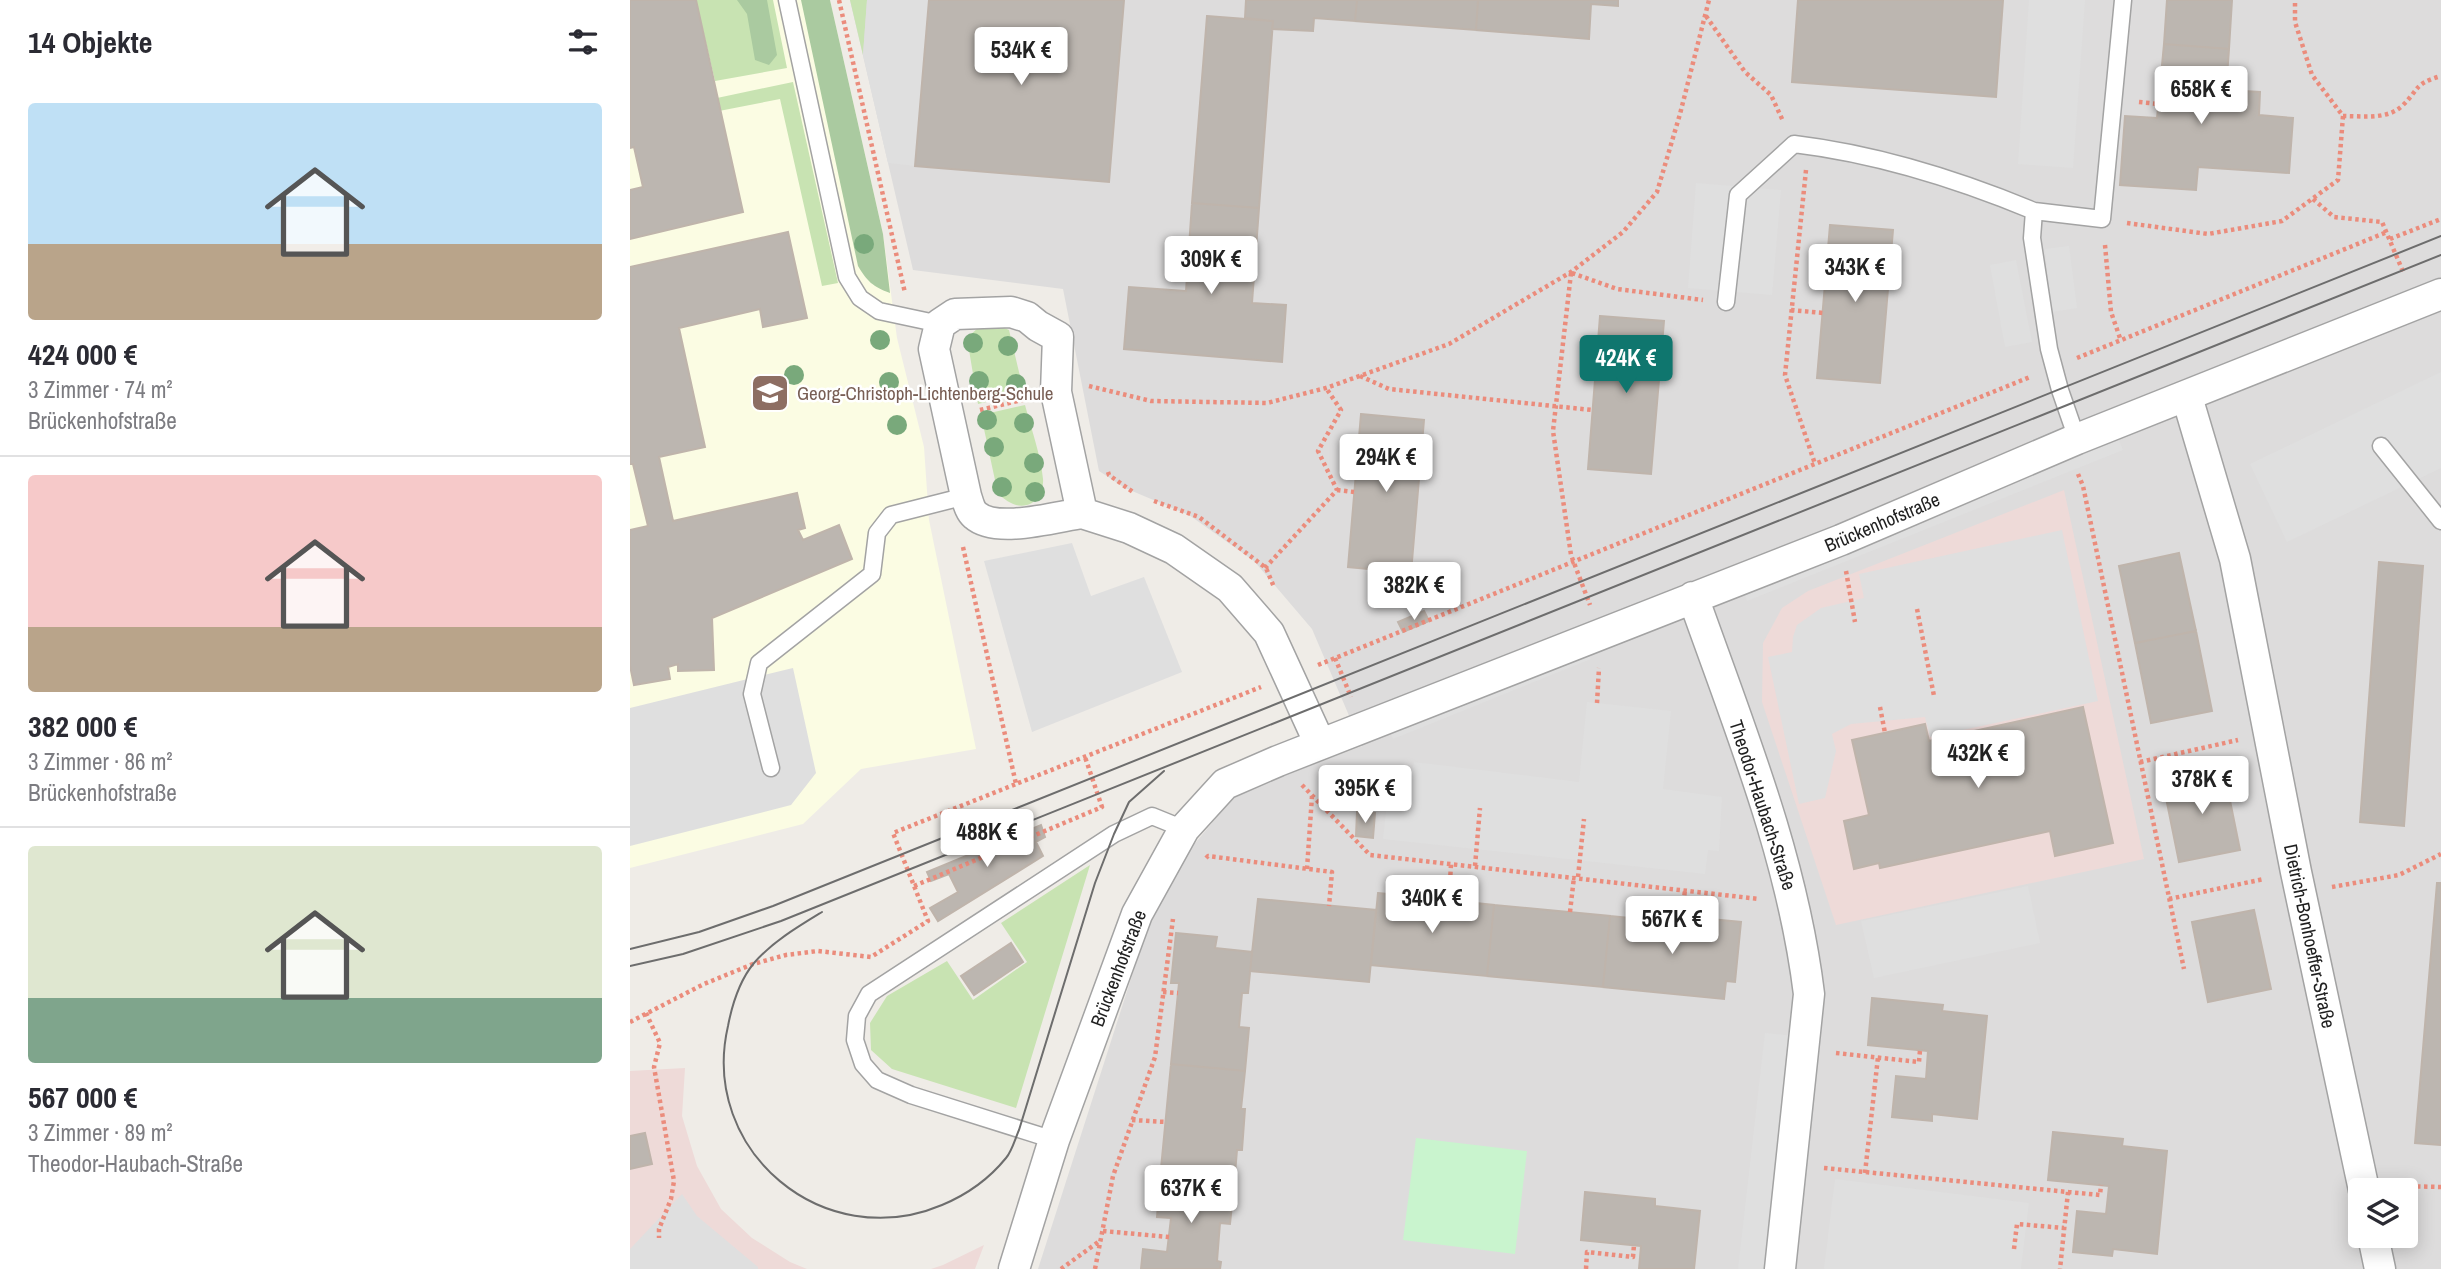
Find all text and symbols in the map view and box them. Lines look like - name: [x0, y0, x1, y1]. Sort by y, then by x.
- text: 14 Objekte: [28, 22, 152, 62]
- icon: filters: [564, 23, 602, 61]
- pin: 534K €: [964, 28, 1078, 87]
- text: 534K €: [991, 34, 1051, 65]
- pin: 658K €: [2144, 66, 2258, 126]
- text: 658K €: [2171, 73, 2231, 104]
- icon: home: [252, 149, 378, 275]
- pin: 309K €: [1154, 236, 1268, 296]
- text: 309K €: [1181, 243, 1241, 274]
- pin: 343K €: [1798, 244, 1912, 304]
- text: 343K €: [1825, 251, 1885, 282]
- text: 424 000 €: [28, 334, 137, 374]
- pin: 424K €: [1569, 336, 1683, 395]
- text: 424K €: [1596, 342, 1656, 373]
- school or university icon: Georg-Christoph-Lichtenberg-Schule: [749, 372, 791, 414]
- text: 3 Zimmer · 74 m²: [28, 374, 173, 405]
- place label: Georg-Christoph-Lichtenberg-Schule: [797, 380, 1053, 406]
- text: Brückenhofstraße: [28, 405, 177, 436]
- pin: 294K €: [1329, 434, 1443, 494]
- text: 294K €: [1356, 441, 1416, 472]
- street label: Brückenhofstraße: [1820, 486, 1944, 558]
- icon: home: [252, 521, 378, 647]
- pin: 382K €: [1357, 562, 1471, 622]
- text: 382K €: [1384, 569, 1444, 600]
- text: 382 000 €: [28, 706, 137, 746]
- street label: Theodor-Haubach-Straße: [1723, 717, 1803, 893]
- pin: 432K €: [1921, 730, 2035, 790]
- text: 432K €: [1948, 737, 2008, 768]
- text: 3 Zimmer · 86 m²: [28, 746, 173, 777]
- pin: 378K €: [2145, 756, 2259, 816]
- text: 378K €: [2172, 763, 2232, 794]
- pin: 395K €: [1308, 766, 1422, 825]
- text: 395K €: [1335, 772, 1395, 803]
- text: Brückenhofstraße: [28, 777, 177, 808]
- pin: 488K €: [930, 810, 1044, 869]
- text: 488K €: [957, 816, 1017, 847]
- street label: Dietrich-Bonhoeffer-Straße: [2278, 842, 2342, 1030]
- pin: 340K €: [1375, 876, 1489, 935]
- text: 340K €: [1402, 882, 1462, 913]
- icon: home: [252, 892, 378, 1018]
- pin: 567K €: [1615, 897, 1729, 956]
- text: 567K €: [1642, 903, 1702, 934]
- street label: Brückenhofstraße: [1084, 906, 1152, 1030]
- text: 567 000 €: [28, 1077, 137, 1117]
- text: 3 Zimmer · 89 m²: [28, 1117, 173, 1148]
- text: Theodor-Haubach-Straße: [28, 1148, 243, 1179]
- pin: 637K €: [1134, 1166, 1248, 1225]
- text: 637K €: [1161, 1172, 1221, 1203]
- map controls: [2348, 1178, 2418, 1248]
- button: layers: [2348, 1178, 2418, 1248]

